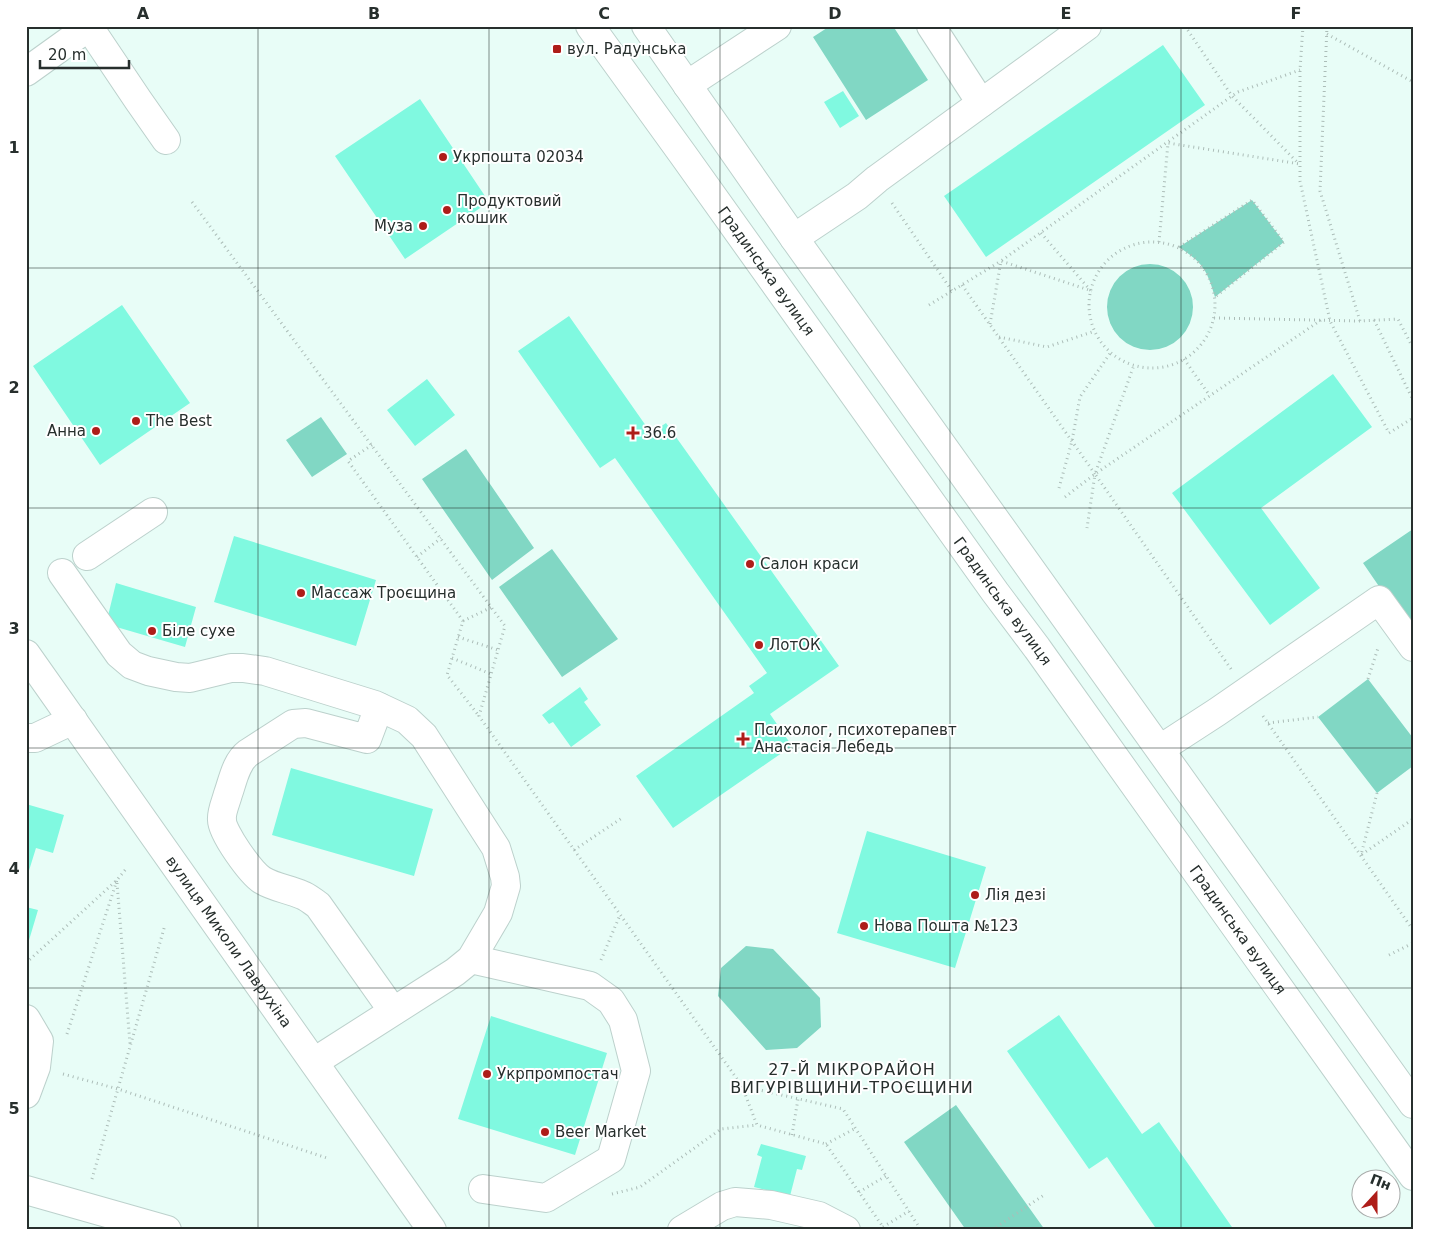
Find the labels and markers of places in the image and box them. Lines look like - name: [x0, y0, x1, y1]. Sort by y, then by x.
- place label: вул. Радунська: [567, 40, 686, 58]
- marker: вул. Радунська: [551, 43, 563, 55]
- place label: Укрпошта 02034: [453, 148, 584, 166]
- marker: Укрпошта 02034: [437, 151, 449, 163]
- place label: Продуктовий кошик: [457, 192, 562, 227]
- marker: Продуктовий кошик: [441, 204, 453, 216]
- place label: Муза: [374, 217, 413, 235]
- marker: Муза: [417, 220, 429, 232]
- place label: The Best: [145, 412, 212, 430]
- marker: The Best: [130, 415, 142, 427]
- place label: Анна: [47, 422, 86, 440]
- place label: 36.6: [643, 424, 676, 442]
- marker: Анна: [90, 425, 102, 437]
- marker: 36.6: [627, 427, 639, 439]
- place label: Салон краси: [760, 555, 859, 573]
- marker: Салон краси: [744, 558, 756, 570]
- place label: Массаж Троєщина: [311, 584, 456, 602]
- marker: Массаж Троєщина: [295, 587, 307, 599]
- place label: Біле сухе: [162, 622, 235, 640]
- marker: Біле сухе: [146, 625, 158, 637]
- place label: ЛотОК: [769, 636, 821, 654]
- marker: ЛотОК: [753, 639, 765, 651]
- place label: Психолог, психотерапевт Анастасія Лебедь: [754, 721, 957, 756]
- marker: Психолог, психотерапевт Анастасія Лебедь: [736, 732, 750, 746]
- place label: Лія дезі: [985, 886, 1046, 904]
- marker: Лія дезі: [969, 889, 981, 901]
- place label: Нова Пошта №123: [874, 917, 1018, 935]
- marker: Нова Пошта №123: [858, 920, 870, 932]
- place label: Укрпромпостач: [497, 1065, 619, 1083]
- marker: Укрпромпостач: [481, 1068, 493, 1080]
- place label: Beer Market: [555, 1123, 646, 1141]
- marker: Beer Market: [539, 1126, 551, 1138]

